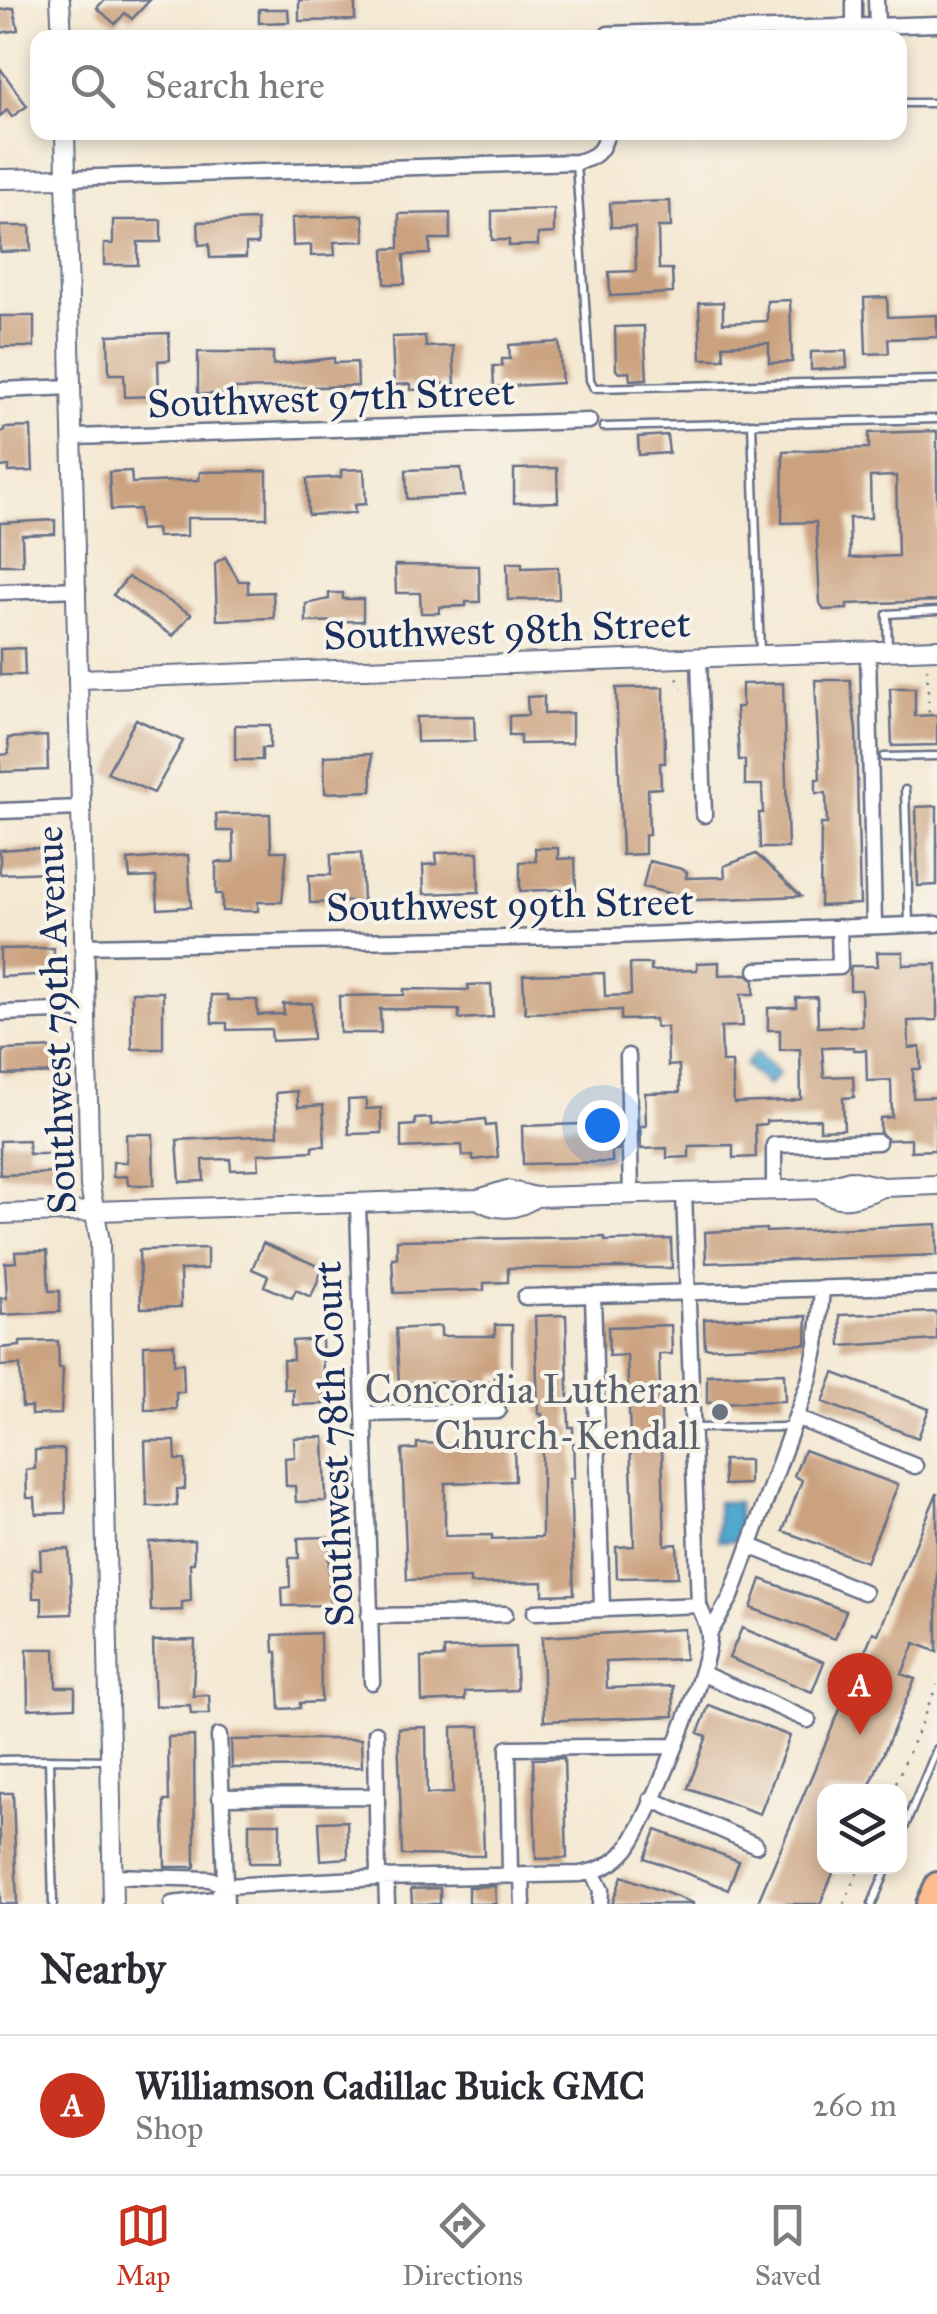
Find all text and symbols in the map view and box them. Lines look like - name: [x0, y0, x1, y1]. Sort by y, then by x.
- search box: [30, 30, 907, 140]
- icon: search: [65, 58, 120, 113]
- text: Search here: [145, 62, 325, 108]
- street label: Southwest 97th Street: [146, 367, 516, 428]
- street label: Southwest 98th Street: [322, 599, 692, 660]
- street label: Southwest 79th Avenue: [24, 825, 87, 1215]
- street label: Southwest 99th Street: [326, 877, 694, 932]
- your location: [577, 1100, 628, 1151]
- street label: Southwest 78th Court: [303, 1260, 364, 1628]
- place label: Concordia Lutheran Church-Kendall: [365, 1365, 700, 1460]
- marker: Concordia Lutheran Church-Kendall: [709, 1401, 731, 1423]
- pin: A: [828, 1652, 892, 1735]
- map controls: [817, 1784, 907, 1874]
- button: layers: [817, 1784, 907, 1874]
- text: Nearby: [40, 1943, 165, 1995]
- text: Williamson Cadillac Buick GMC: [135, 2063, 645, 2109]
- text: A: [62, 2086, 83, 2125]
- text: 260 m: [812, 2086, 897, 2125]
- text: Shop: [135, 2109, 203, 2148]
- tab: Map: [116, 2198, 171, 2293]
- tab: Directions: [402, 2198, 523, 2293]
- tab: Saved: [755, 2198, 821, 2293]

